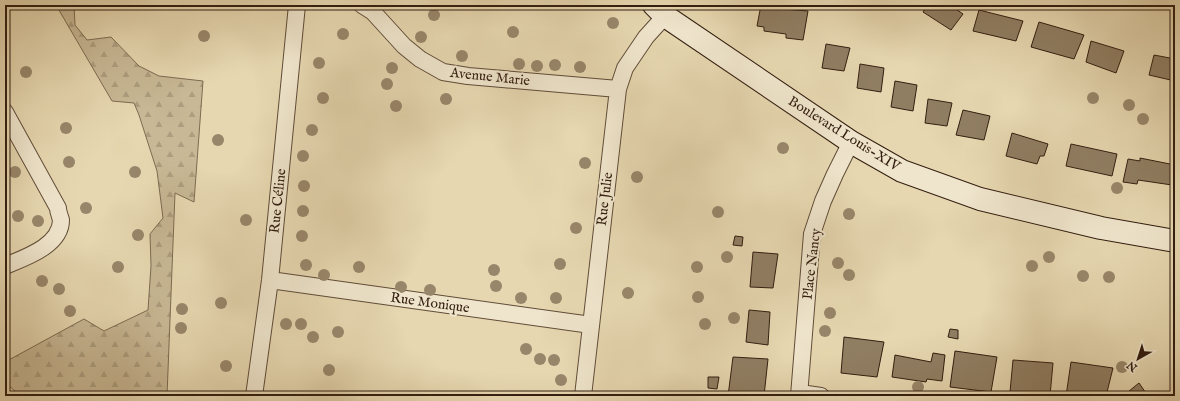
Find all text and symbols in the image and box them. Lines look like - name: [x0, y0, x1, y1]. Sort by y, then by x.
- street label: Avenue Marie: [448, 64, 531, 90]
- street label: Boulevard Louis-XIV: [785, 92, 904, 176]
- street label: Rue Céline: [266, 167, 290, 234]
- street label: Rue Julie: [593, 171, 617, 227]
- street label: Place Nancy: [799, 227, 825, 301]
- street label: Rue Monique: [389, 289, 471, 318]
- north arrow: [1118, 339, 1158, 379]
- text: N: [1124, 357, 1141, 375]

